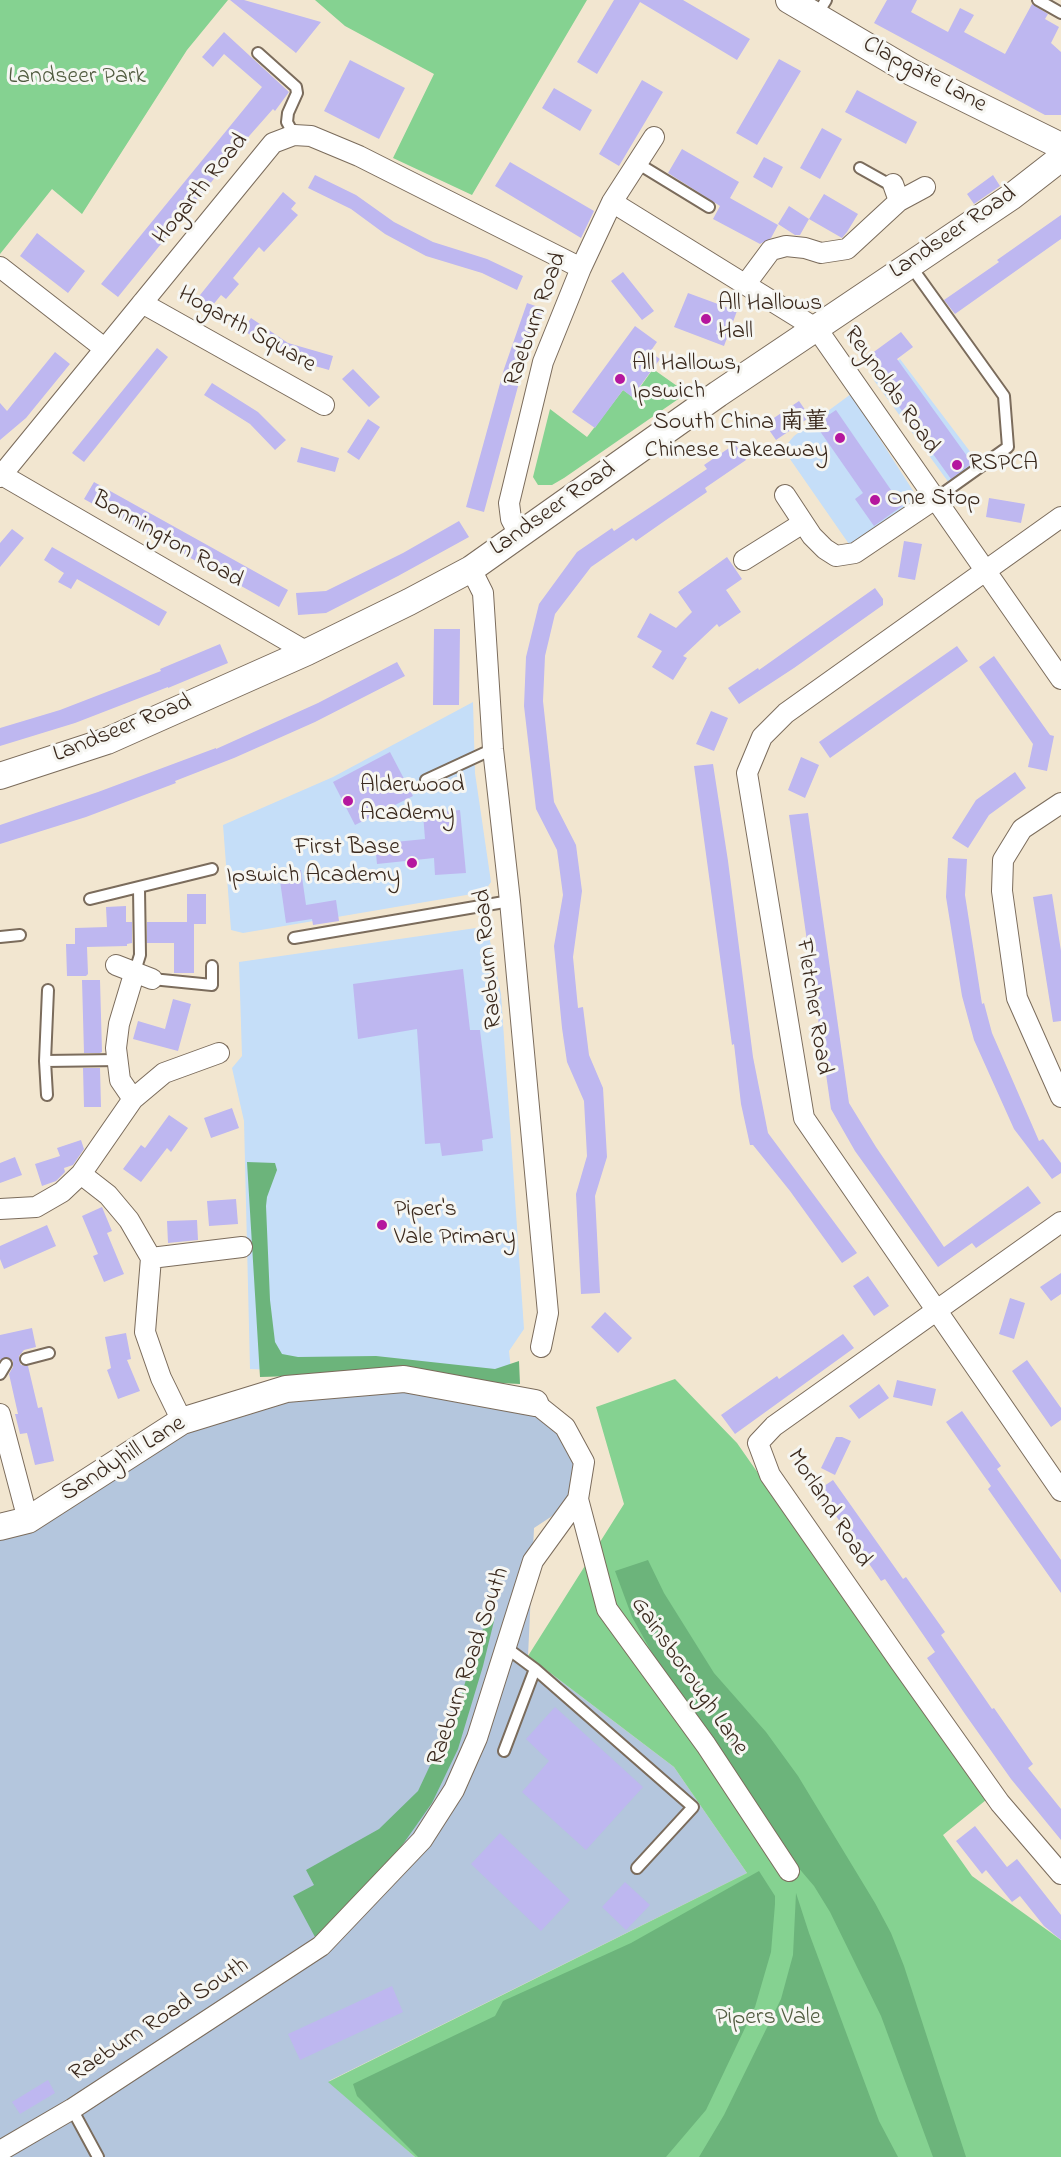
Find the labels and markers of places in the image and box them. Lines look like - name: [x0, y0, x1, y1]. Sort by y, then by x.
- place label: All Hallows Hall: [718, 291, 822, 347]
- marker: All Hallows Hall: [699, 312, 713, 326]
- place label: All Hallows, Ipswich: [632, 351, 740, 407]
- marker: All Hallows, Ipswich: [613, 372, 627, 386]
- place label: South China 南菫 Chinese Takeaway: [645, 410, 828, 466]
- marker: South China 南菫 Chinese Takeaway: [833, 431, 847, 445]
- place label: RSPCA: [969, 451, 1038, 479]
- marker: RSPCA: [950, 458, 964, 472]
- place label: One Stop: [887, 486, 980, 514]
- marker: One Stop: [868, 493, 882, 507]
- place label: Alderwood Academy: [360, 773, 464, 829]
- marker: Alderwood Academy: [341, 794, 355, 808]
- place label: First Base Ipswich Academy: [226, 835, 400, 891]
- marker: First Base Ipswich Academy: [405, 856, 419, 870]
- place label: Piper's Vale Primary: [394, 1197, 516, 1253]
- marker: Piper's Vale Primary: [375, 1218, 389, 1232]

